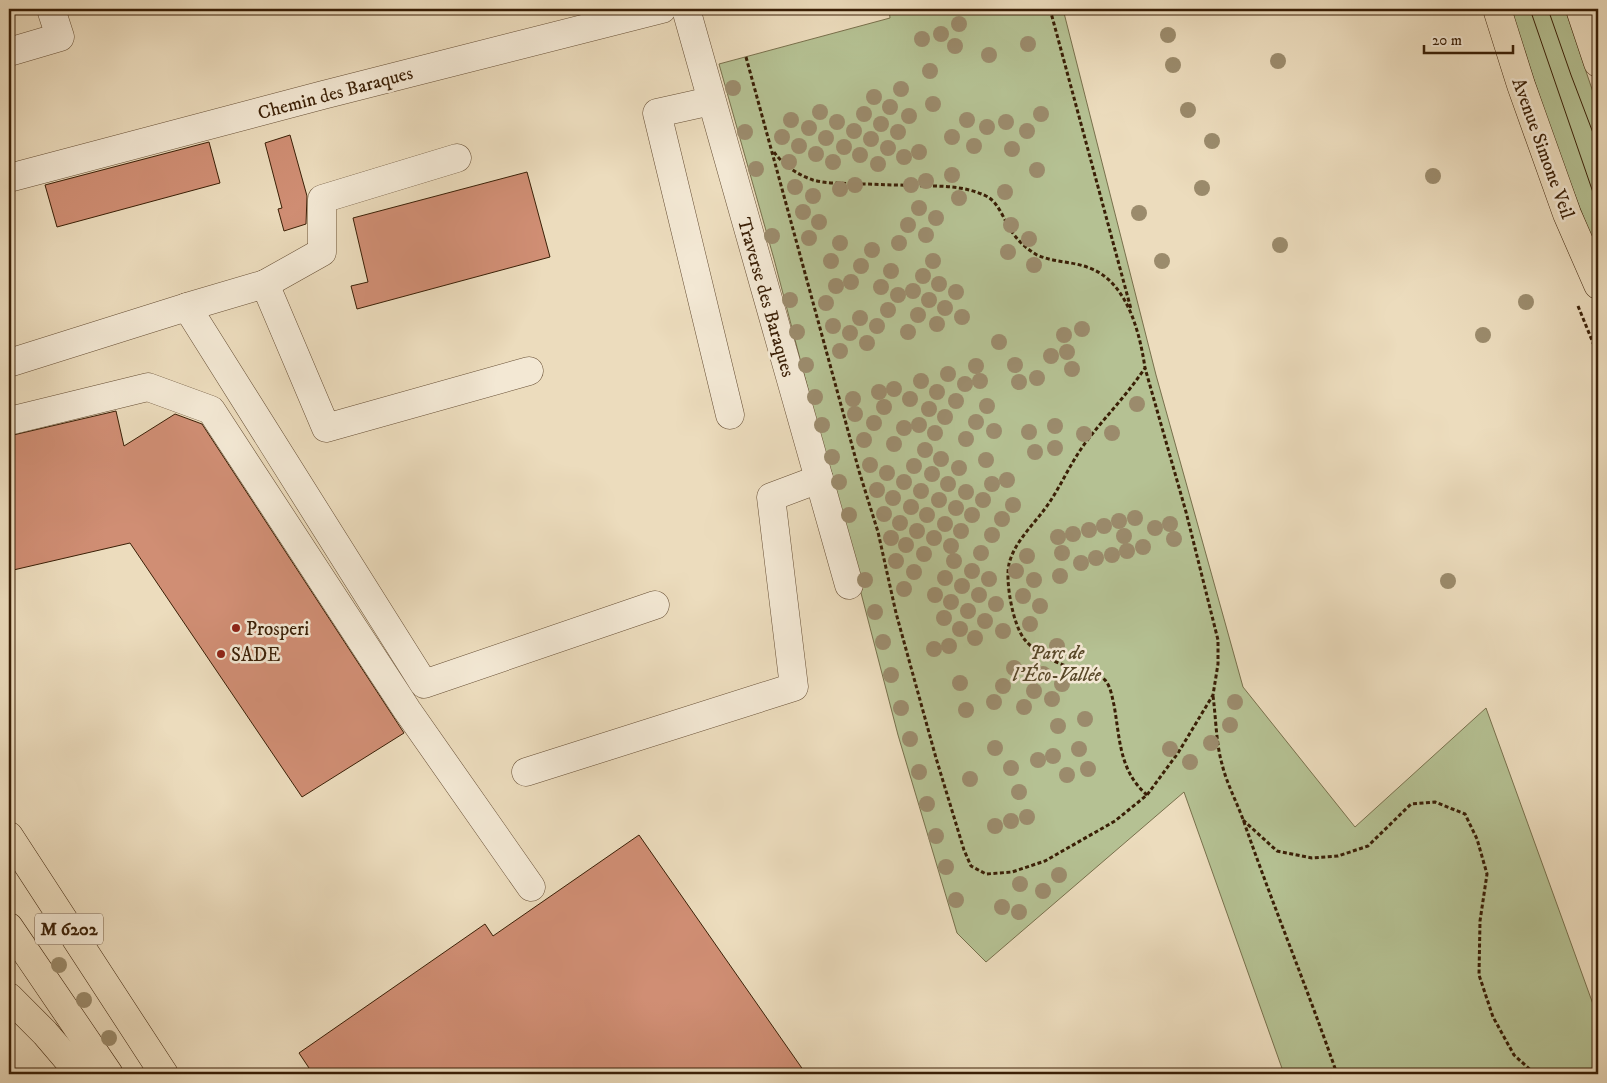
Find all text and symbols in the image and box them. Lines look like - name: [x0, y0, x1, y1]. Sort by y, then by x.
- scale bar: [1424, 22, 1513, 54]
- text: 20 m: [1432, 31, 1462, 50]
- street label: Chemin des Baraques: [255, 62, 416, 126]
- street label: Avenue Simone Veil: [1506, 75, 1579, 222]
- street label: Traverse des Baraques: [731, 215, 799, 380]
- place label: Prosperi: [246, 618, 309, 641]
- marker: Prosperi: [230, 622, 242, 634]
- park label: Parc de l'Éco-Vallée: [1012, 642, 1101, 687]
- place label: SADE: [231, 644, 280, 667]
- marker: SADE: [215, 648, 227, 660]
- road number: M 6202: [35, 914, 103, 944]

